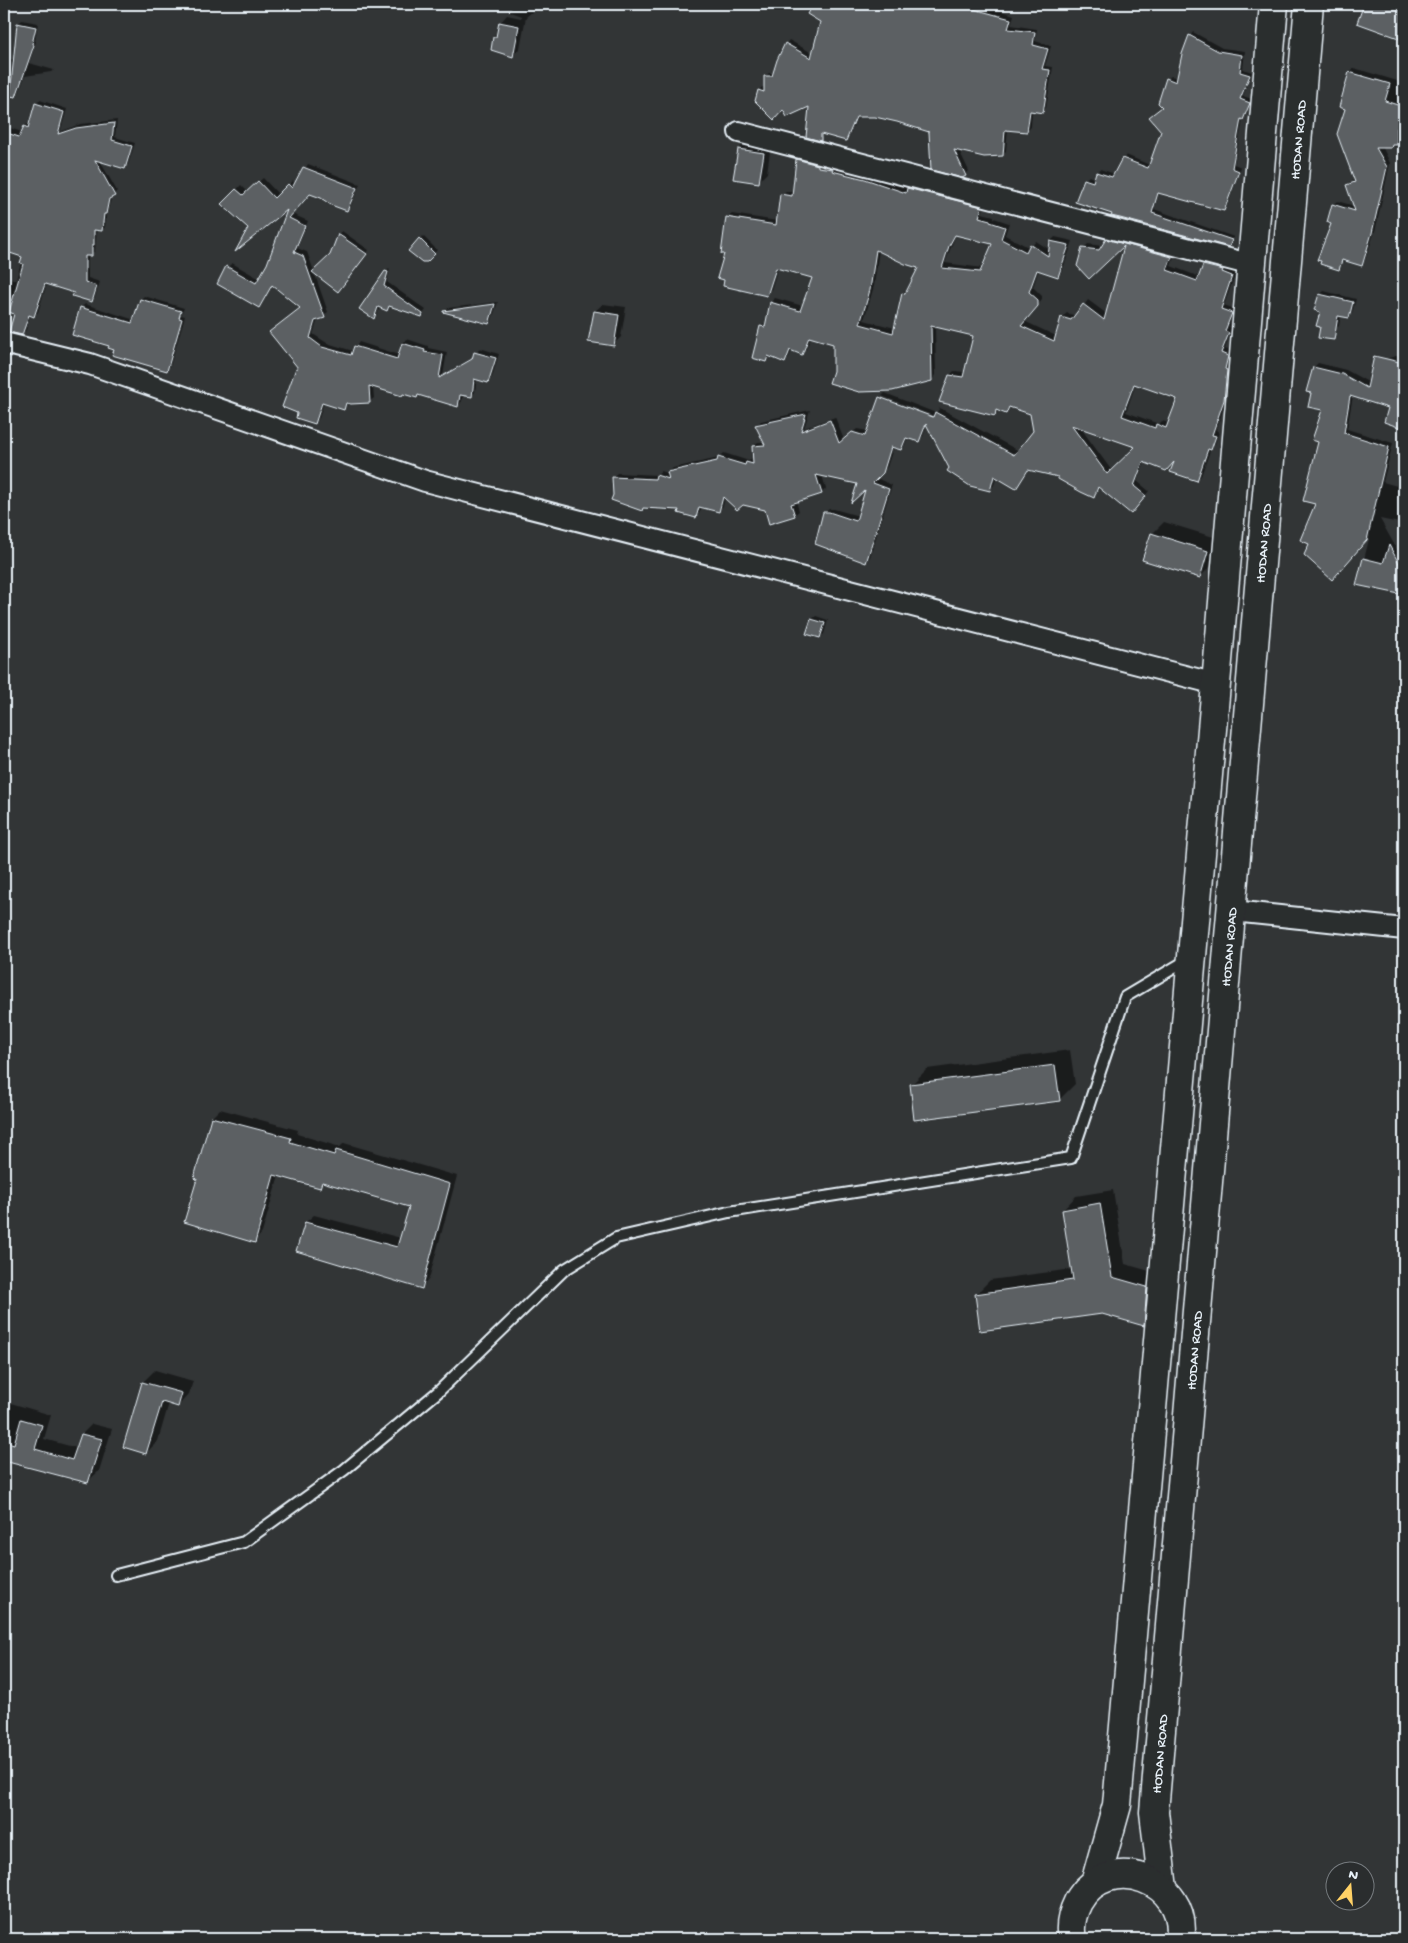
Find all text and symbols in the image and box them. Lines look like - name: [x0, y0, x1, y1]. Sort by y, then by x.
- street label: HODAN ROAD: [1288, 99, 1312, 180]
- street label: HODAN ROAD: [1253, 502, 1277, 584]
- street label: HODAN ROAD: [1219, 906, 1243, 987]
- street label: HODAN ROAD: [1184, 1309, 1208, 1391]
- street label: HODAN ROAD: [1150, 1713, 1173, 1794]
- north arrow: [1326, 1860, 1376, 1910]
- text: N: [1346, 1866, 1360, 1885]

